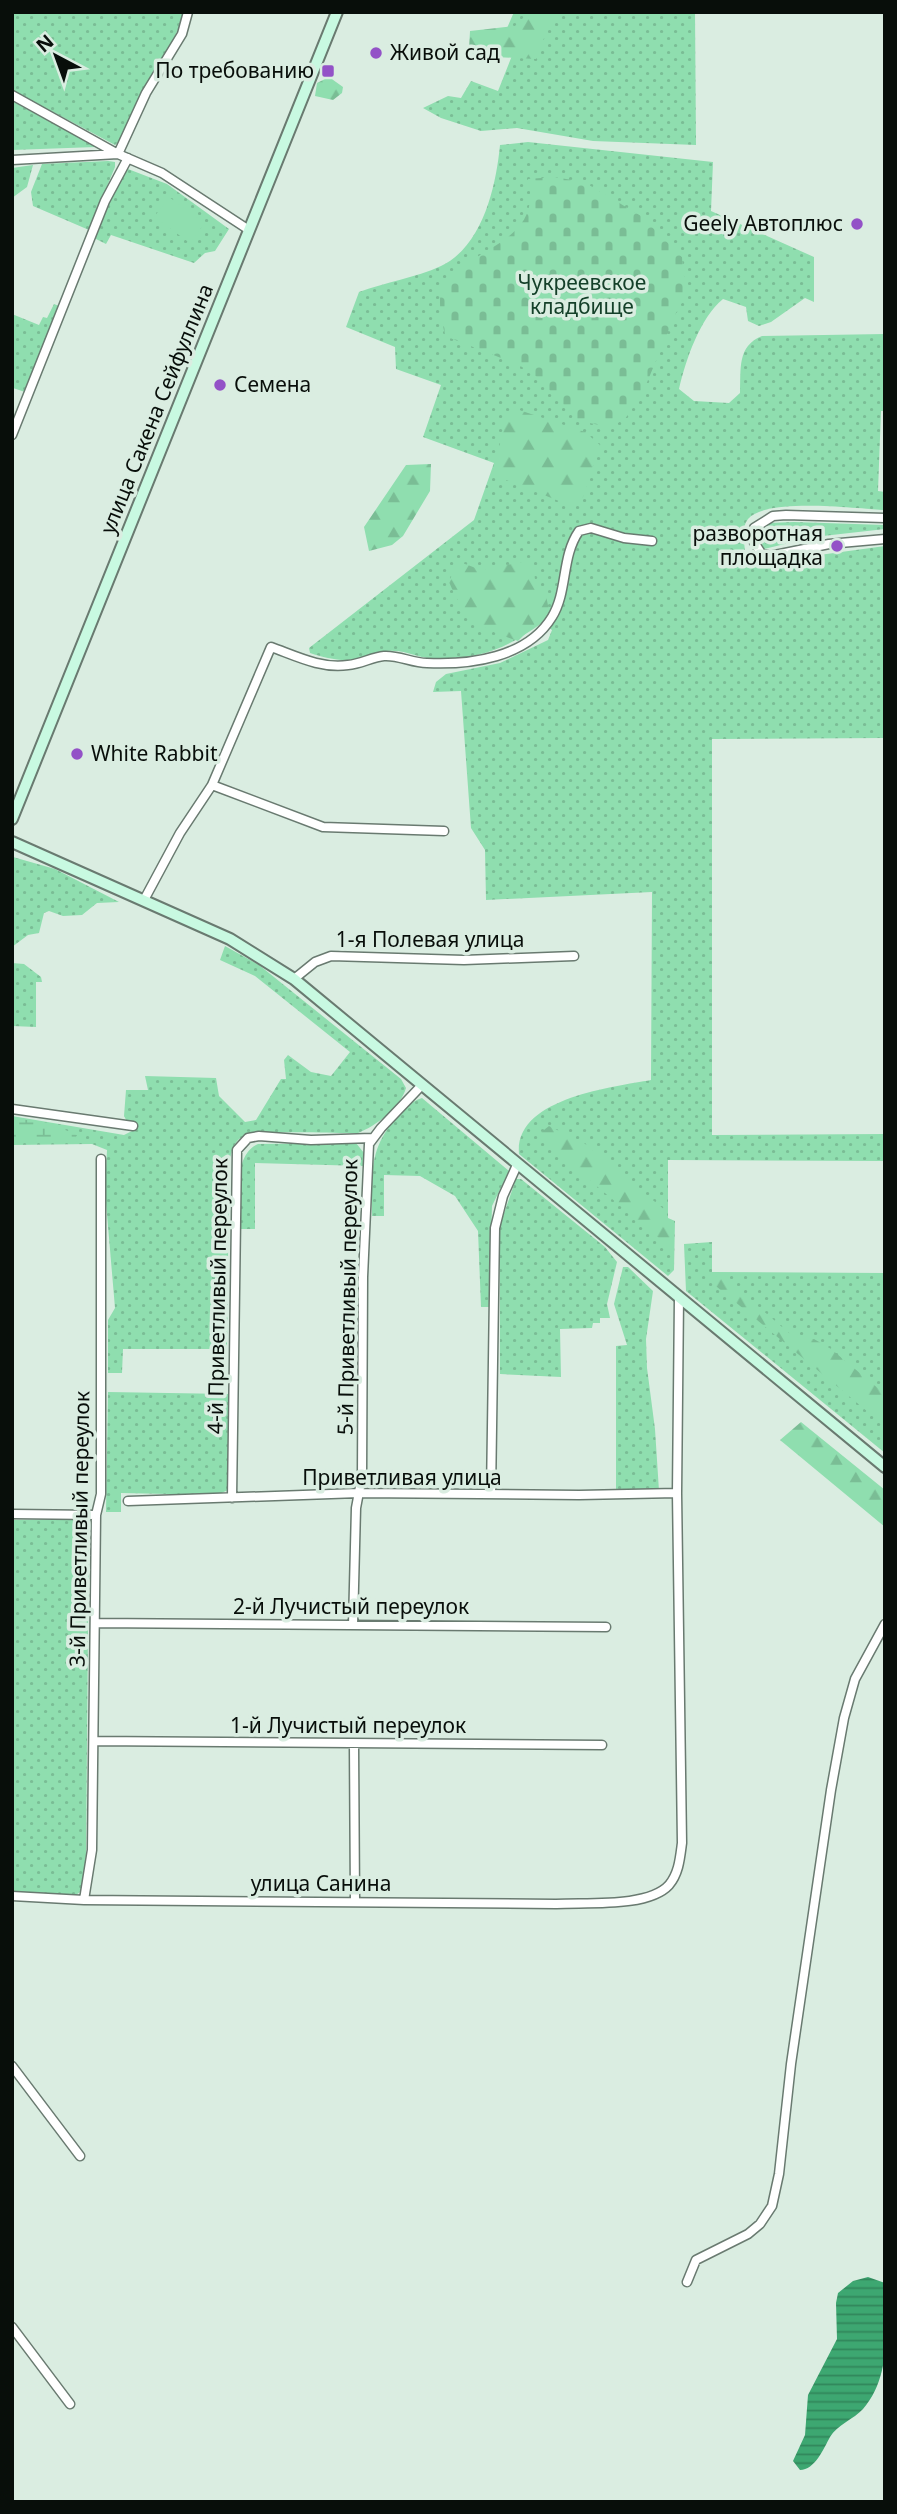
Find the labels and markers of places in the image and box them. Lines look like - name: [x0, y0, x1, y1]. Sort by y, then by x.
- place label: Живой сад: [390, 38, 500, 66]
- marker: Живой сад: [368, 45, 384, 61]
- place label: По требованию: [155, 56, 314, 84]
- marker: По требованию: [320, 63, 336, 79]
- place label: Geely Автоплюс: [683, 209, 843, 237]
- marker: Geely Автоплюс: [849, 216, 865, 232]
- place label: Семена: [234, 370, 311, 398]
- marker: Семена: [212, 377, 228, 393]
- place label: разворотная площадка: [693, 519, 823, 571]
- marker: разворотная площадка: [829, 538, 845, 554]
- place label: White Rabbit: [91, 739, 218, 767]
- marker: White Rabbit: [69, 746, 85, 762]

